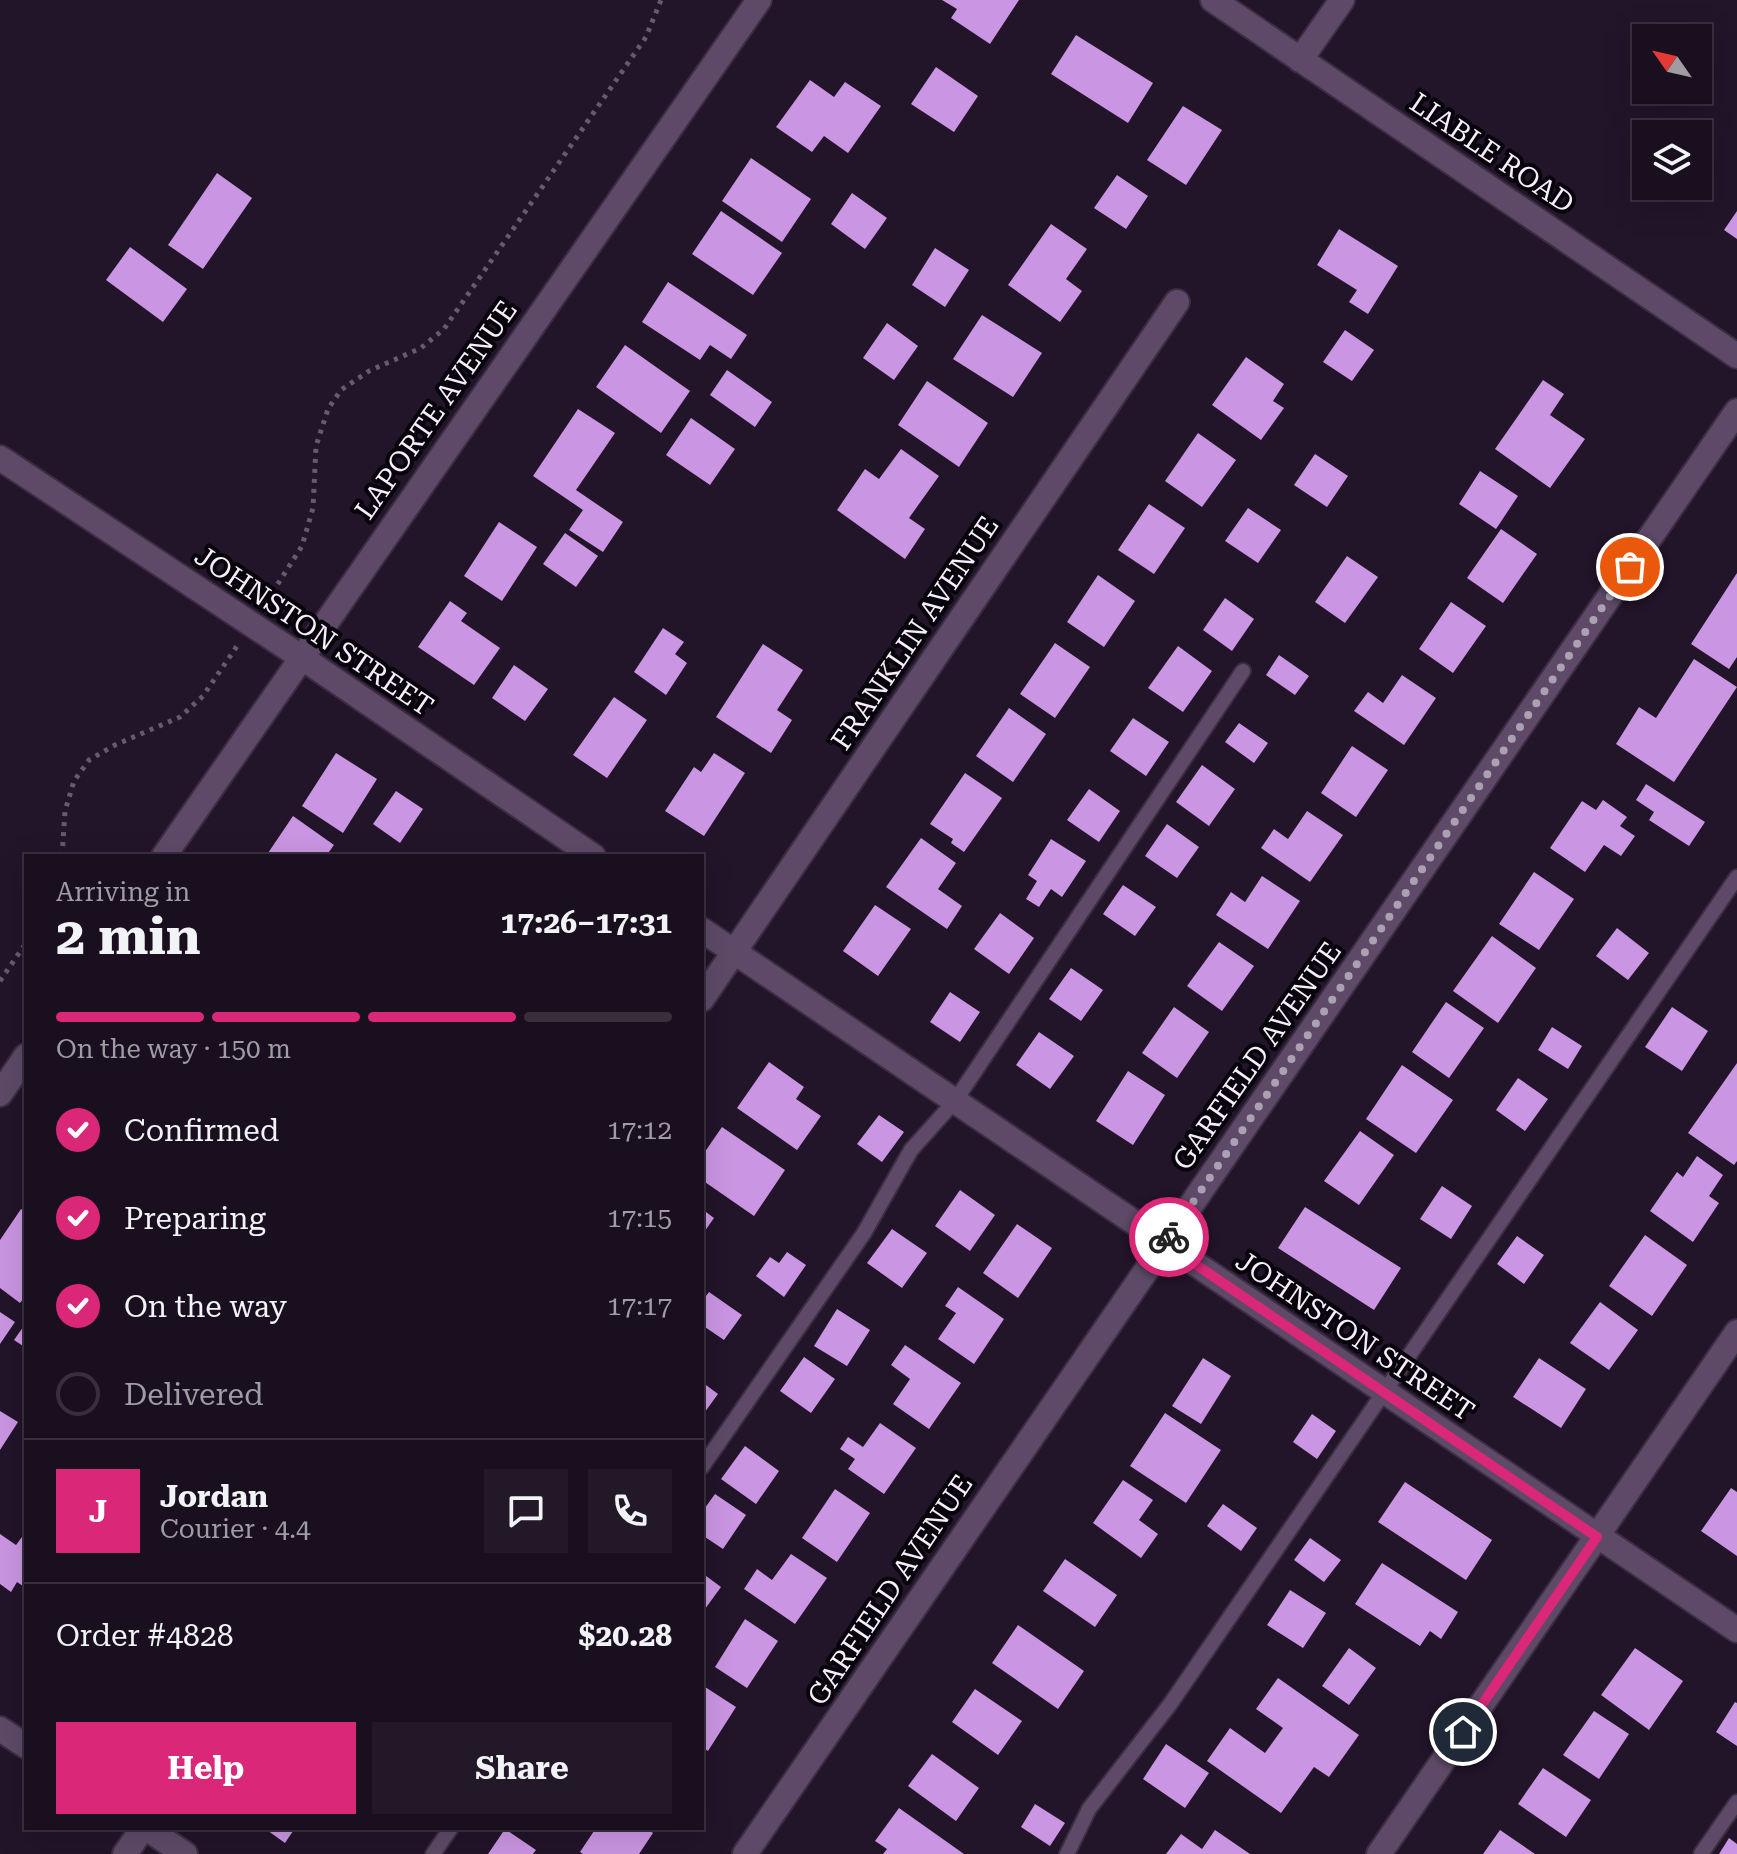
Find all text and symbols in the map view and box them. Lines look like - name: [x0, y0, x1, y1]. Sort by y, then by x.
- north arrow: [1632, 24, 1712, 104]
- map controls: [1632, 24, 1712, 200]
- street label: LIABLE ROAD: [1404, 86, 1580, 220]
- button: layers: [1632, 120, 1712, 200]
- street label: LAPORTE AVENUE: [348, 294, 524, 526]
- street label: FRANKLIN AVENUE: [825, 510, 1005, 756]
- pin: [1596, 533, 1664, 601]
- street label: JOHNSTON STREET: [189, 539, 439, 723]
- icon: bag: [1608, 545, 1652, 589]
- text: Arriving in: [56, 877, 190, 907]
- text: 17:26–17:31: [500, 905, 672, 940]
- text: 2 min: [56, 906, 201, 967]
- street label: GARFIELD AVENUE: [1166, 936, 1348, 1176]
- text: On the way · 150 m: [56, 1034, 291, 1064]
- icon: check: [56, 1108, 100, 1152]
- text: Confirmed: [124, 1113, 279, 1148]
- text: 17:12: [607, 1115, 672, 1145]
- icon: check: [56, 1196, 100, 1240]
- courier: [1129, 1197, 1209, 1277]
- text: Preparing: [124, 1201, 266, 1236]
- text: 17:15: [607, 1203, 672, 1233]
- icon: bike: [1147, 1215, 1191, 1259]
- street label: JOHNSTON STREET: [1230, 1244, 1480, 1428]
- icon: check: [56, 1284, 100, 1328]
- text: On the way: [124, 1289, 287, 1324]
- text: 17:17: [607, 1291, 672, 1321]
- text: Delivered: [124, 1377, 263, 1412]
- button: chat: [484, 1469, 568, 1553]
- button: phone: [588, 1469, 672, 1553]
- street label: GARFIELD AVENUE: [801, 1469, 979, 1711]
- text: Jordan: [160, 1479, 268, 1514]
- text: J: [89, 1494, 107, 1529]
- text: Courier · 4.4: [160, 1514, 310, 1544]
- text: Order #4828: [56, 1618, 234, 1653]
- text: $20.28: [579, 1618, 672, 1653]
- pin: [1429, 1698, 1497, 1766]
- icon: home: [1441, 1710, 1485, 1754]
- button: Help: [56, 1722, 356, 1814]
- button: Share: [372, 1722, 672, 1814]

